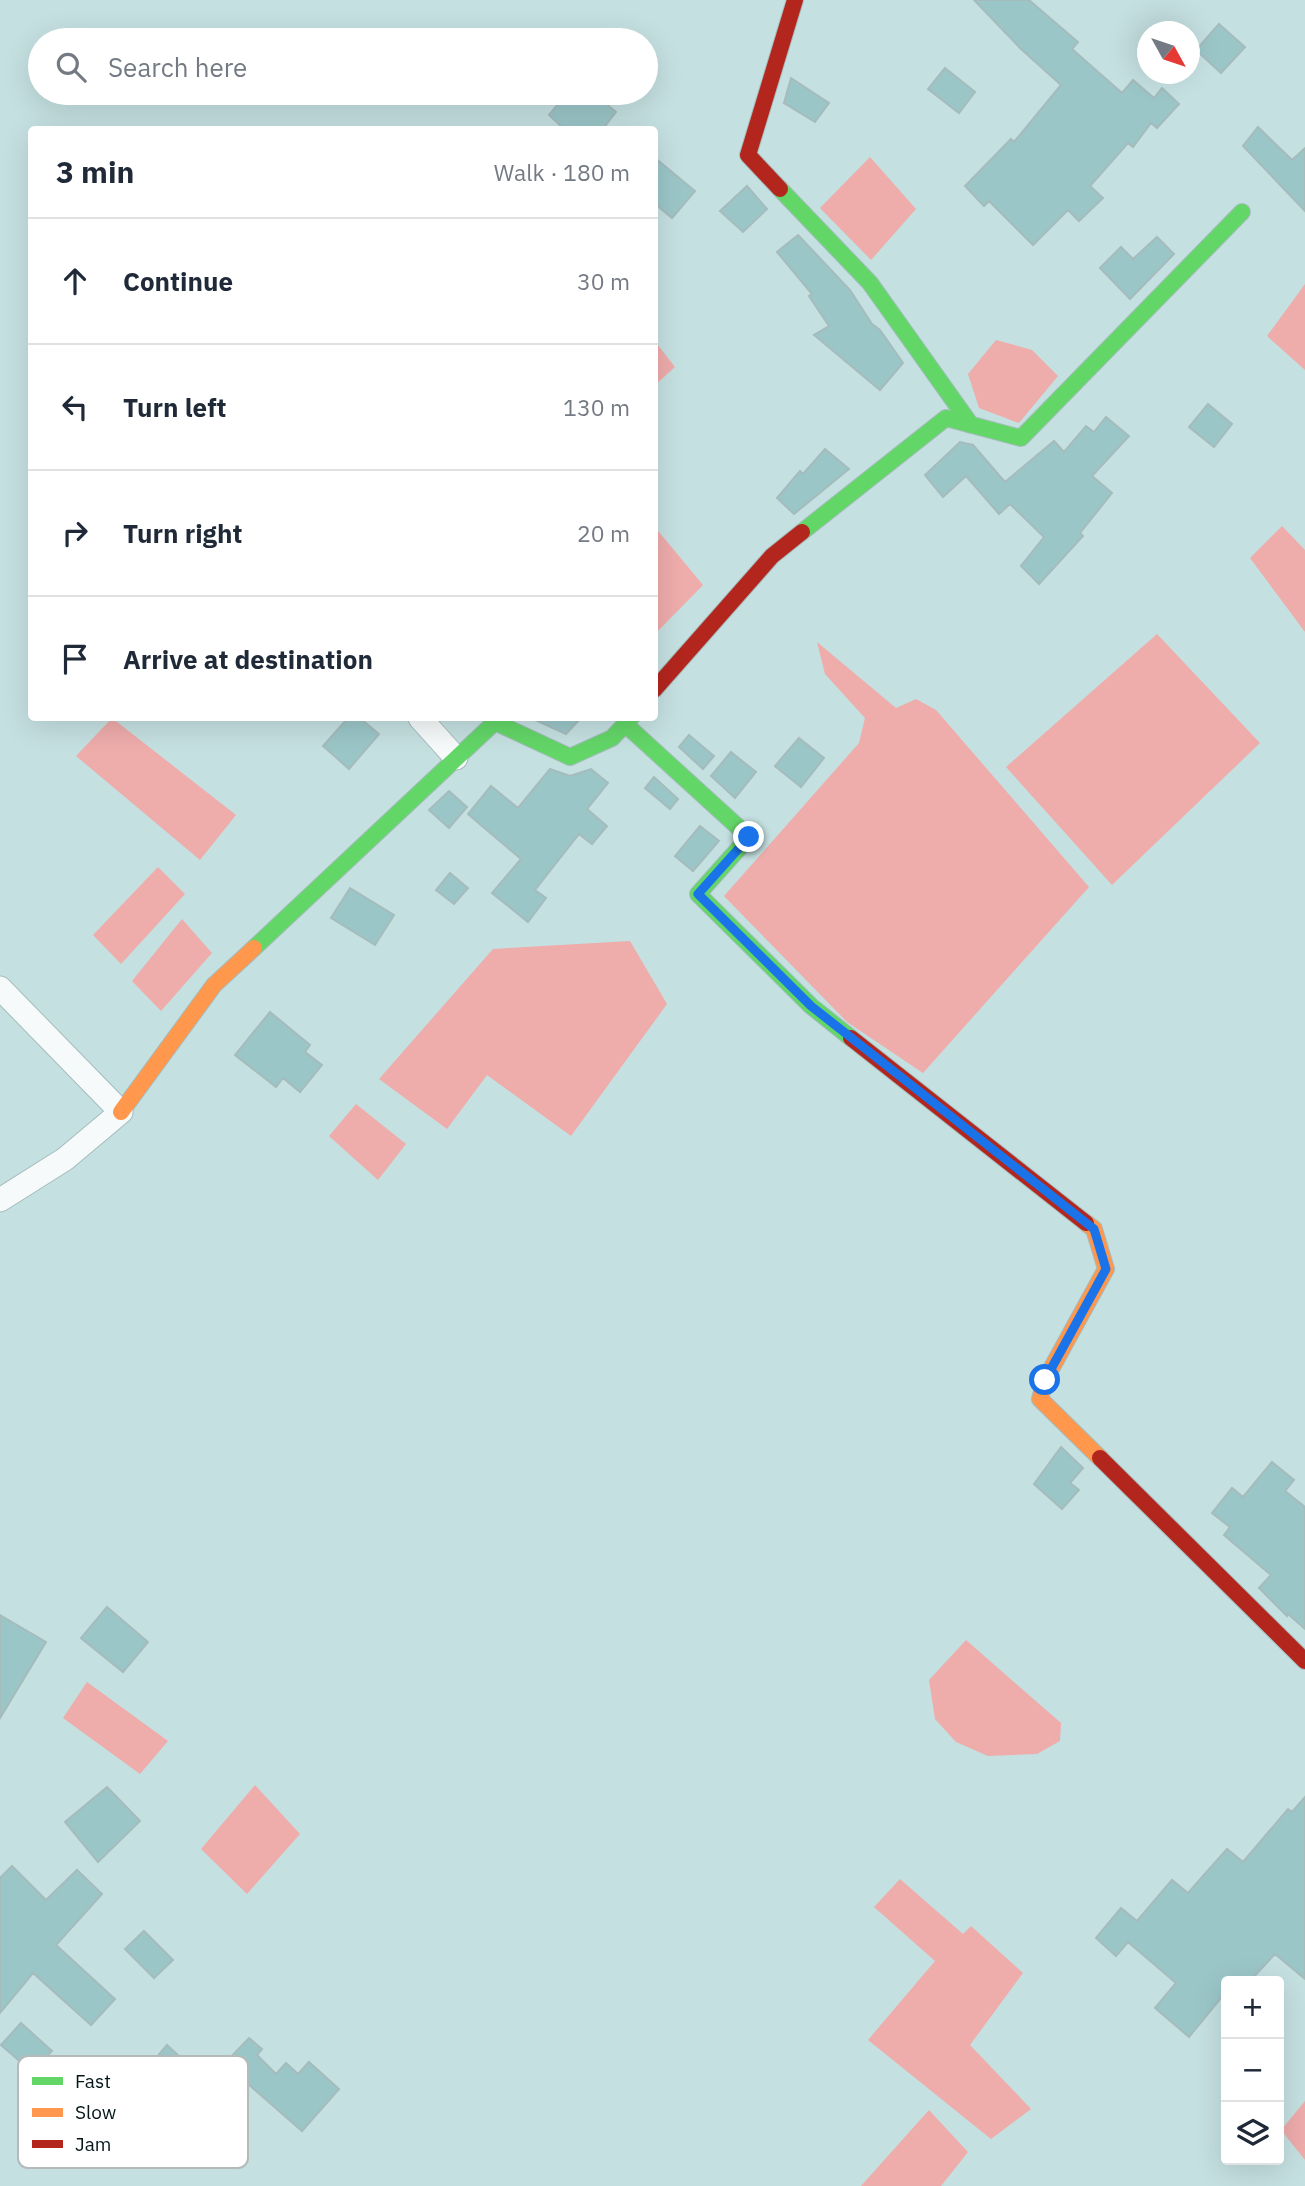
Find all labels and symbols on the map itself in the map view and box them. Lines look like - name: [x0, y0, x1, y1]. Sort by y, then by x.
- north arrow: [1137, 21, 1200, 84]
- route end: [733, 821, 764, 852]
- route start: [1029, 1364, 1060, 1395]
- legend: [18, 2056, 248, 2168]
- text: Fast: [75, 2069, 111, 2093]
- text: Slow: [75, 2100, 116, 2124]
- text: Jam: [75, 2132, 111, 2156]

